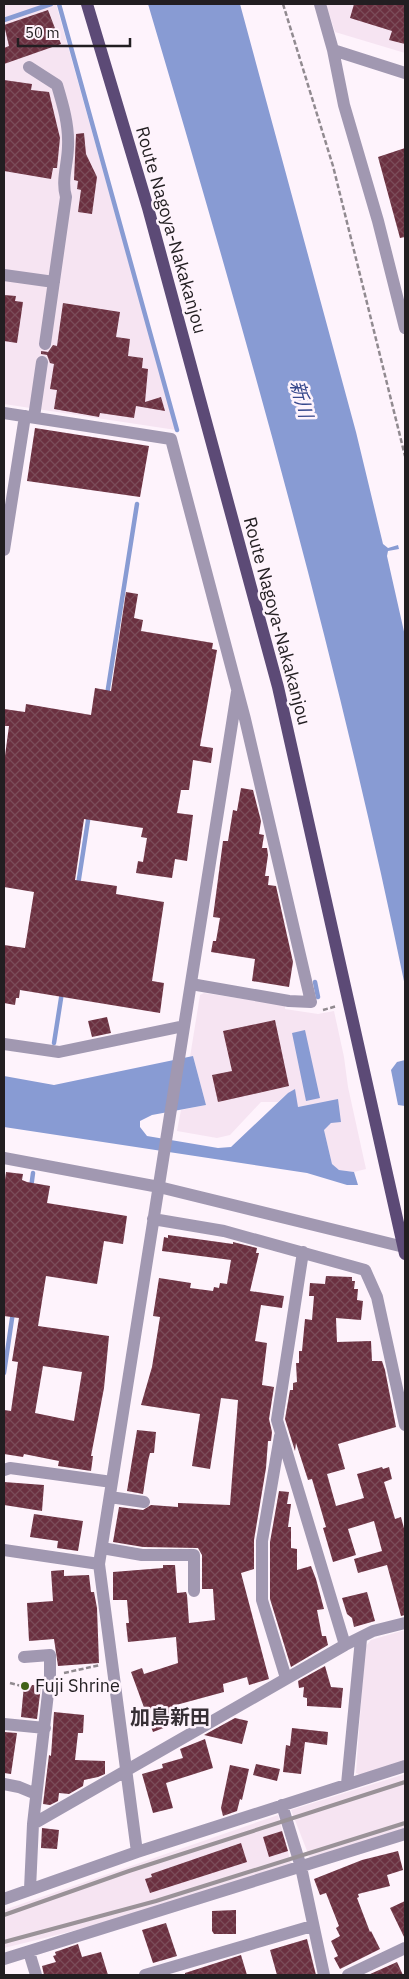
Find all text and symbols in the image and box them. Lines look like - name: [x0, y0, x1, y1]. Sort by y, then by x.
- scale bar: [18, 15, 130, 47]
- text: 50 m: [25, 23, 60, 42]
- street label: Route Nagoya-Nakakanjou: [131, 124, 212, 336]
- water label: 新川: [285, 378, 319, 422]
- street label: Route Nagoya-Nakakanjou: [239, 514, 316, 727]
- place label: Fuji Shrine: [35, 1674, 120, 1697]
- marker: Fuji Shrine: [19, 1680, 31, 1692]
- district label: 加島新田: [130, 1703, 210, 1730]

